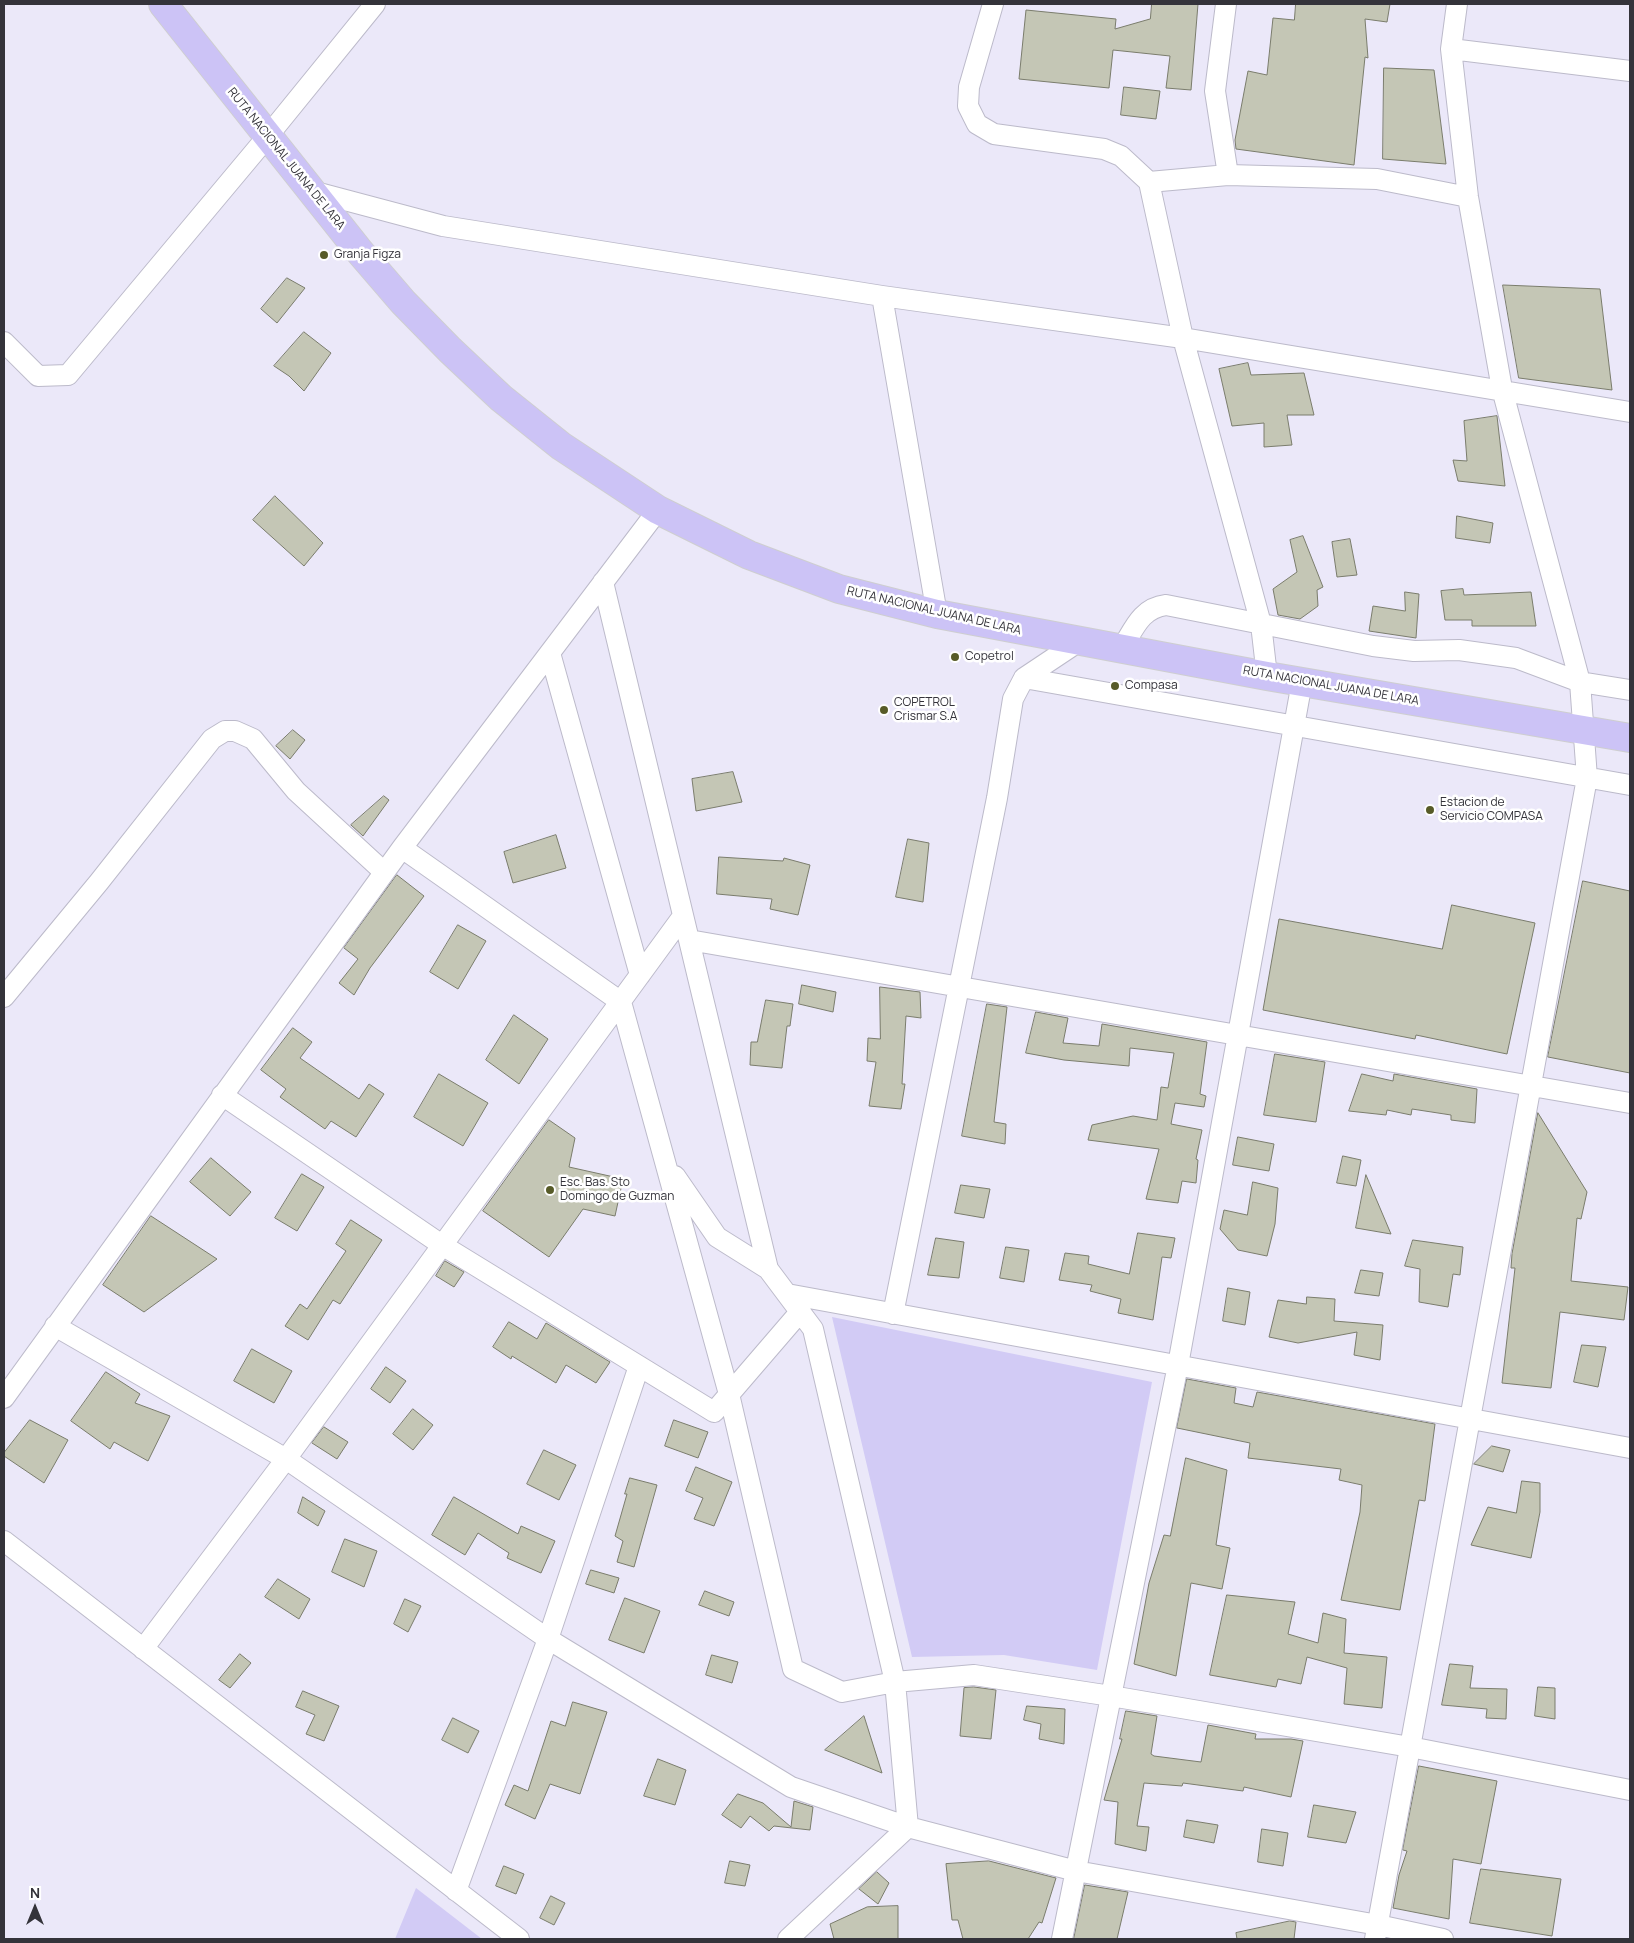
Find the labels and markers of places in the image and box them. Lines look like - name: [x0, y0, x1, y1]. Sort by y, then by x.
- place label: Granja Figza: [334, 248, 401, 262]
- marker: Granja Figza: [318, 249, 330, 261]
- place label: Copetrol: [965, 650, 1014, 664]
- marker: Copetrol: [949, 651, 961, 663]
- place label: Compasa: [1125, 679, 1178, 693]
- marker: Compasa: [1109, 680, 1121, 692]
- place label: COPETROL Crismar S.A: [894, 696, 957, 724]
- marker: COPETROL Crismar S.A: [878, 704, 890, 716]
- place label: Estacion de Servicio COMPASA: [1440, 796, 1543, 824]
- marker: Estacion de Servicio COMPASA: [1424, 804, 1436, 816]
- place label: Esc. Bas. Sto Domingo de Guzman: [560, 1176, 674, 1204]
- marker: Esc. Bas. Sto Domingo de Guzman: [544, 1184, 556, 1196]

